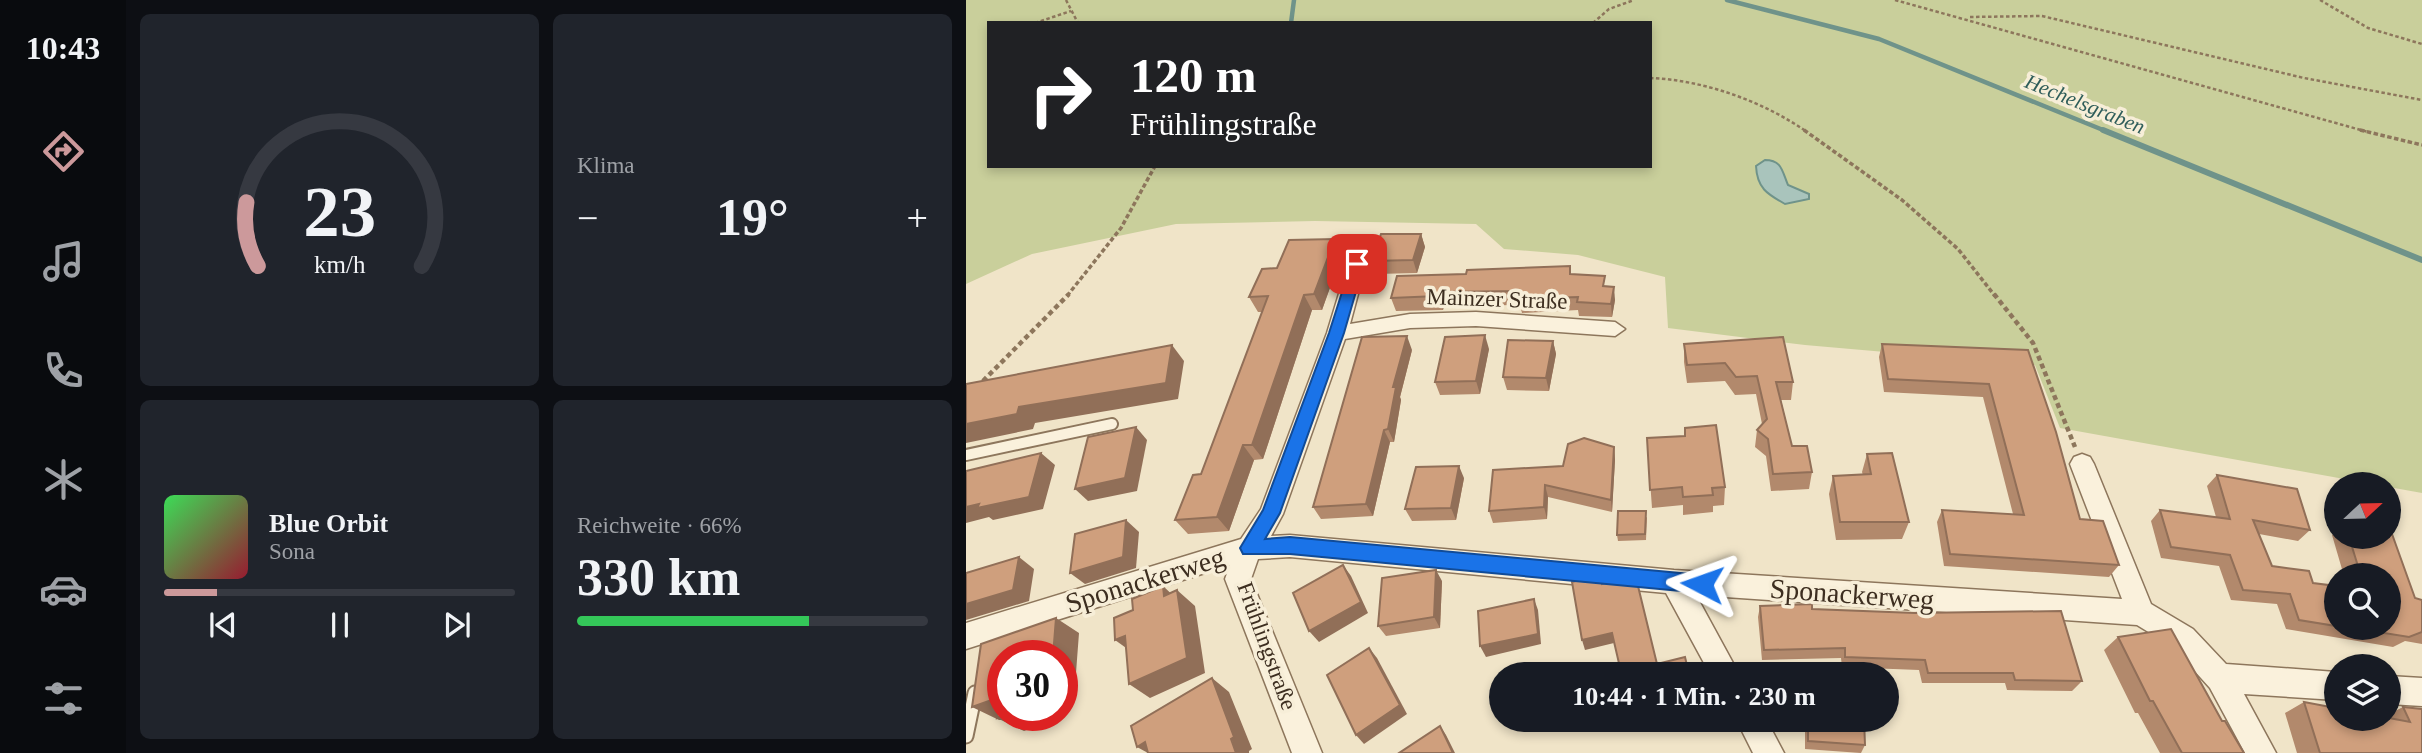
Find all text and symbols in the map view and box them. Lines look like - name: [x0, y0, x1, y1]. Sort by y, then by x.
- text: 10:43: [26, 30, 100, 66]
- text: 120 m: [1130, 48, 1257, 103]
- icon: right: [1015, 49, 1106, 140]
- water label: Hechelsgraben: [2021, 69, 2148, 139]
- text: Frühlingstraße: [1130, 106, 1317, 142]
- icon: directions: [39, 127, 88, 176]
- text: Klima: [577, 153, 635, 178]
- text: 23: [303, 171, 376, 252]
- text: 19°: [716, 189, 789, 246]
- text: −: [577, 197, 598, 239]
- text: +: [907, 197, 928, 239]
- pin: [1327, 234, 1387, 294]
- icon: music: [39, 237, 88, 286]
- icon: arrive: [1338, 245, 1376, 283]
- text: km/h: [314, 251, 366, 278]
- street label: Mainzer Straße: [1426, 284, 1568, 314]
- icon: phone: [39, 346, 88, 395]
- icon: climate: [39, 455, 88, 504]
- north arrow: [2324, 472, 2401, 550]
- map controls: [2324, 472, 2401, 731]
- text: Blue Orbit: [269, 509, 388, 538]
- text: Reichweite · 66%: [577, 513, 742, 538]
- text: Sona: [269, 539, 315, 564]
- street label: Sponackerweg: [1062, 541, 1228, 619]
- position arrow: [1665, 547, 1739, 621]
- text: 330 km: [577, 549, 740, 606]
- button: search: [2324, 563, 2401, 640]
- icon: car: [39, 565, 88, 614]
- street label: Sponackerweg: [1769, 573, 1935, 615]
- street label: Frühlingstraße: [1232, 579, 1302, 713]
- icon: previous: [204, 606, 242, 644]
- icon: pause: [321, 606, 359, 644]
- icon: next: [438, 606, 476, 644]
- speed limit sign: 30: [987, 640, 1078, 731]
- button: layers: [2324, 654, 2401, 731]
- icon: filters: [39, 674, 88, 723]
- text: 10:44 · 1 Min. · 230 m: [1572, 682, 1816, 711]

